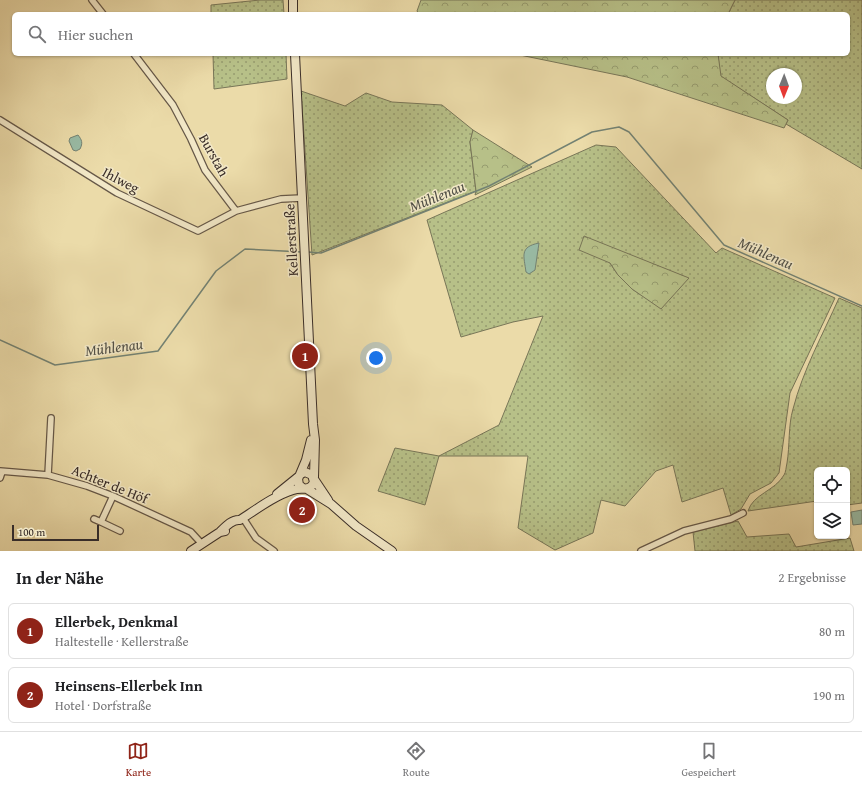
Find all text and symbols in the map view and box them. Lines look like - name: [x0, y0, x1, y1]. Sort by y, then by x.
- search box: [12, 12, 850, 56]
- icon: search: [26, 23, 48, 45]
- text: Hier suchen: [58, 24, 133, 45]
- north arrow: [766, 68, 802, 104]
- street label: Burstah: [194, 130, 234, 180]
- street label: Ihlweg: [99, 162, 143, 198]
- water label: Mühlenau: [406, 175, 468, 217]
- street label: Kellerstraße: [279, 203, 303, 277]
- water label: Mühlenau: [735, 232, 797, 275]
- water label: Mühlenau: [84, 333, 145, 361]
- pin: 1: [292, 341, 318, 371]
- your location: [366, 348, 386, 368]
- street label: Achter de Höf: [69, 460, 153, 509]
- map controls: [814, 467, 850, 539]
- button: locate: [814, 467, 850, 503]
- pin: 2: [289, 495, 315, 525]
- button: layers: [814, 503, 850, 539]
- scale bar: [12, 523, 99, 542]
- text: 100 m: [18, 524, 45, 540]
- text: In der Nähe: [16, 565, 104, 590]
- text: 2 Ergebnisse: [778, 568, 846, 587]
- text: Ellerbek, Denkmal: [55, 611, 178, 632]
- text: 1: [27, 622, 33, 641]
- text: 80 m: [819, 622, 845, 641]
- text: Haltestelle · Kellerstraße: [55, 632, 189, 651]
- text: Heinsens-Ellerbek Inn: [55, 675, 203, 696]
- text: 2: [27, 686, 33, 705]
- text: 190 m: [813, 686, 845, 705]
- text: Hotel · Dorfstraße: [55, 696, 151, 715]
- tab: Karte: [126, 740, 151, 780]
- tab: Route: [403, 740, 430, 780]
- tab: Gespeichert: [681, 740, 736, 780]

